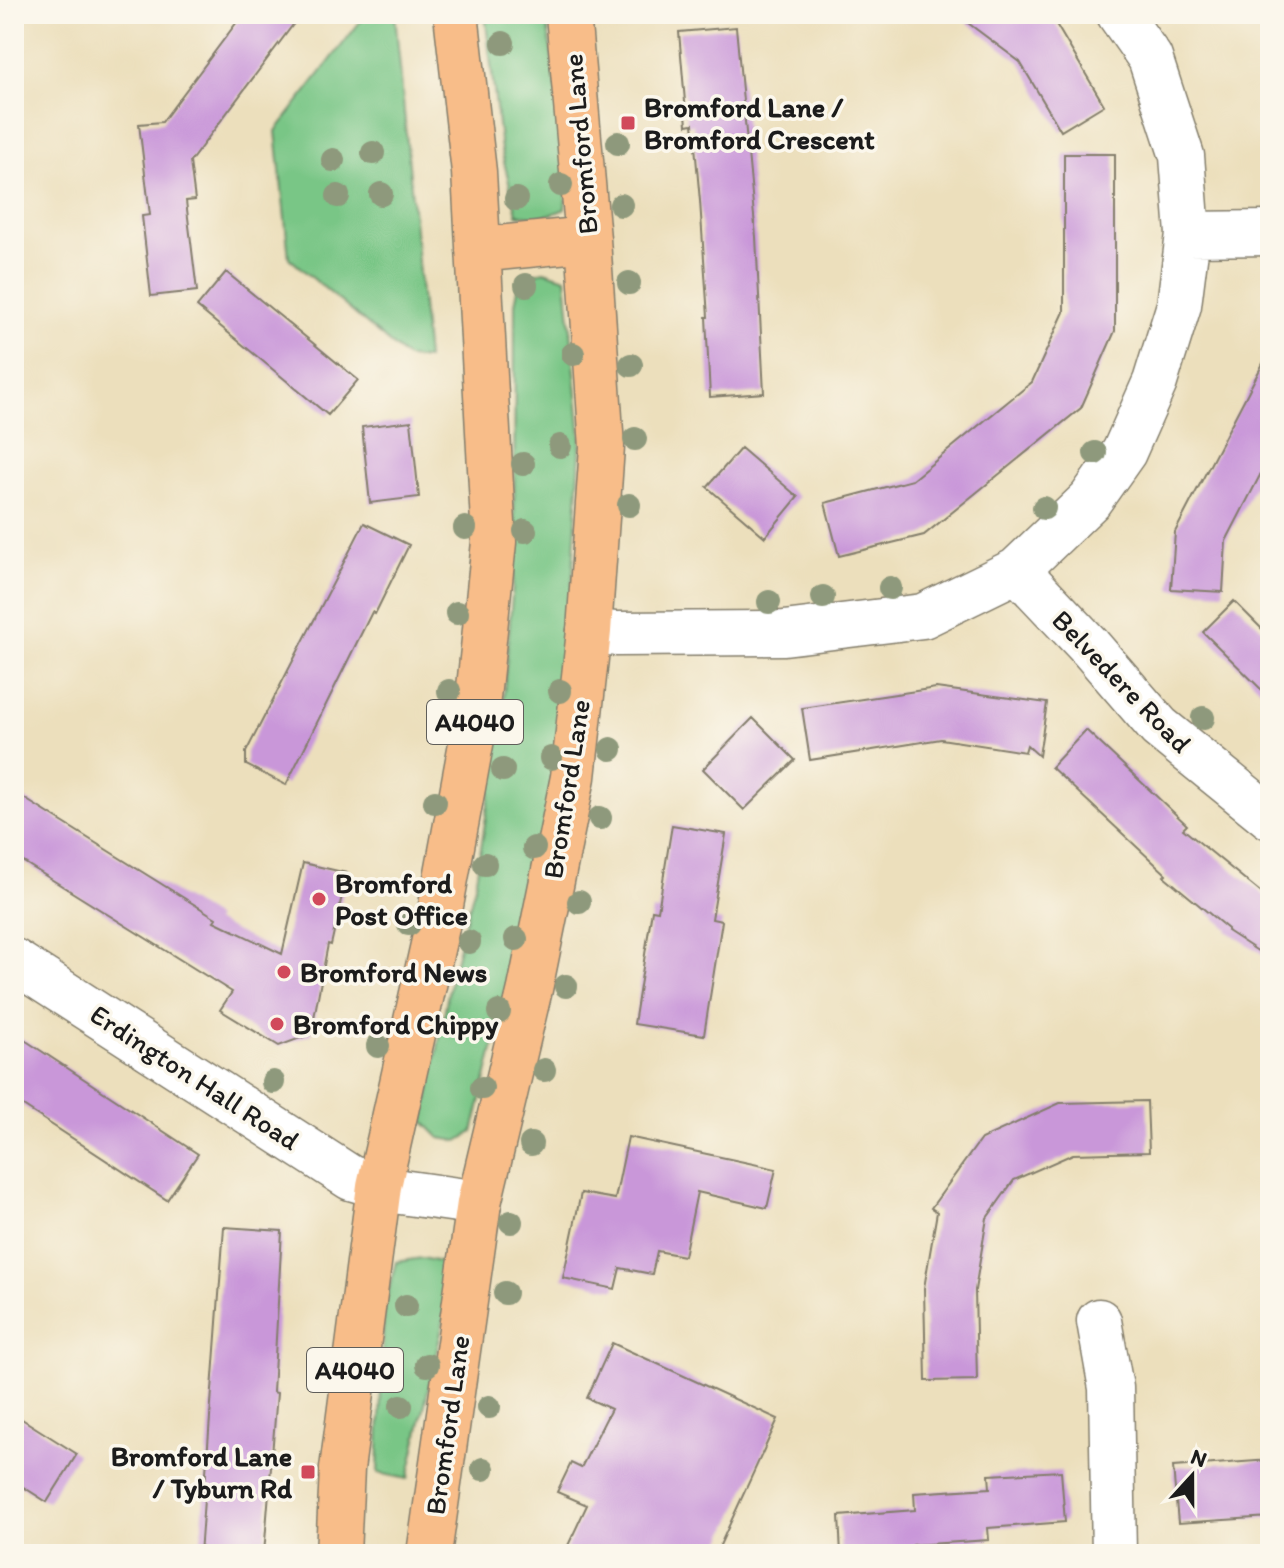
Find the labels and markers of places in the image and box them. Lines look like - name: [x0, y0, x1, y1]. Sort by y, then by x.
- place label: Bromford Lane / Bromford Crescent: [644, 90, 875, 156]
- marker: Bromford Lane / Bromford Crescent: [619, 114, 637, 132]
- place label: Bromford Post Office: [335, 866, 468, 932]
- marker: Bromford Post Office: [310, 890, 328, 908]
- place label: Bromford News: [300, 955, 487, 989]
- marker: Bromford News: [275, 963, 293, 981]
- place label: Bromford Chippy: [293, 1007, 499, 1041]
- marker: Bromford Chippy: [268, 1015, 286, 1033]
- place label: Bromford Lane / Tyburn Rd: [111, 1439, 293, 1505]
- marker: Bromford Lane / Tyburn Rd: [299, 1463, 317, 1481]

